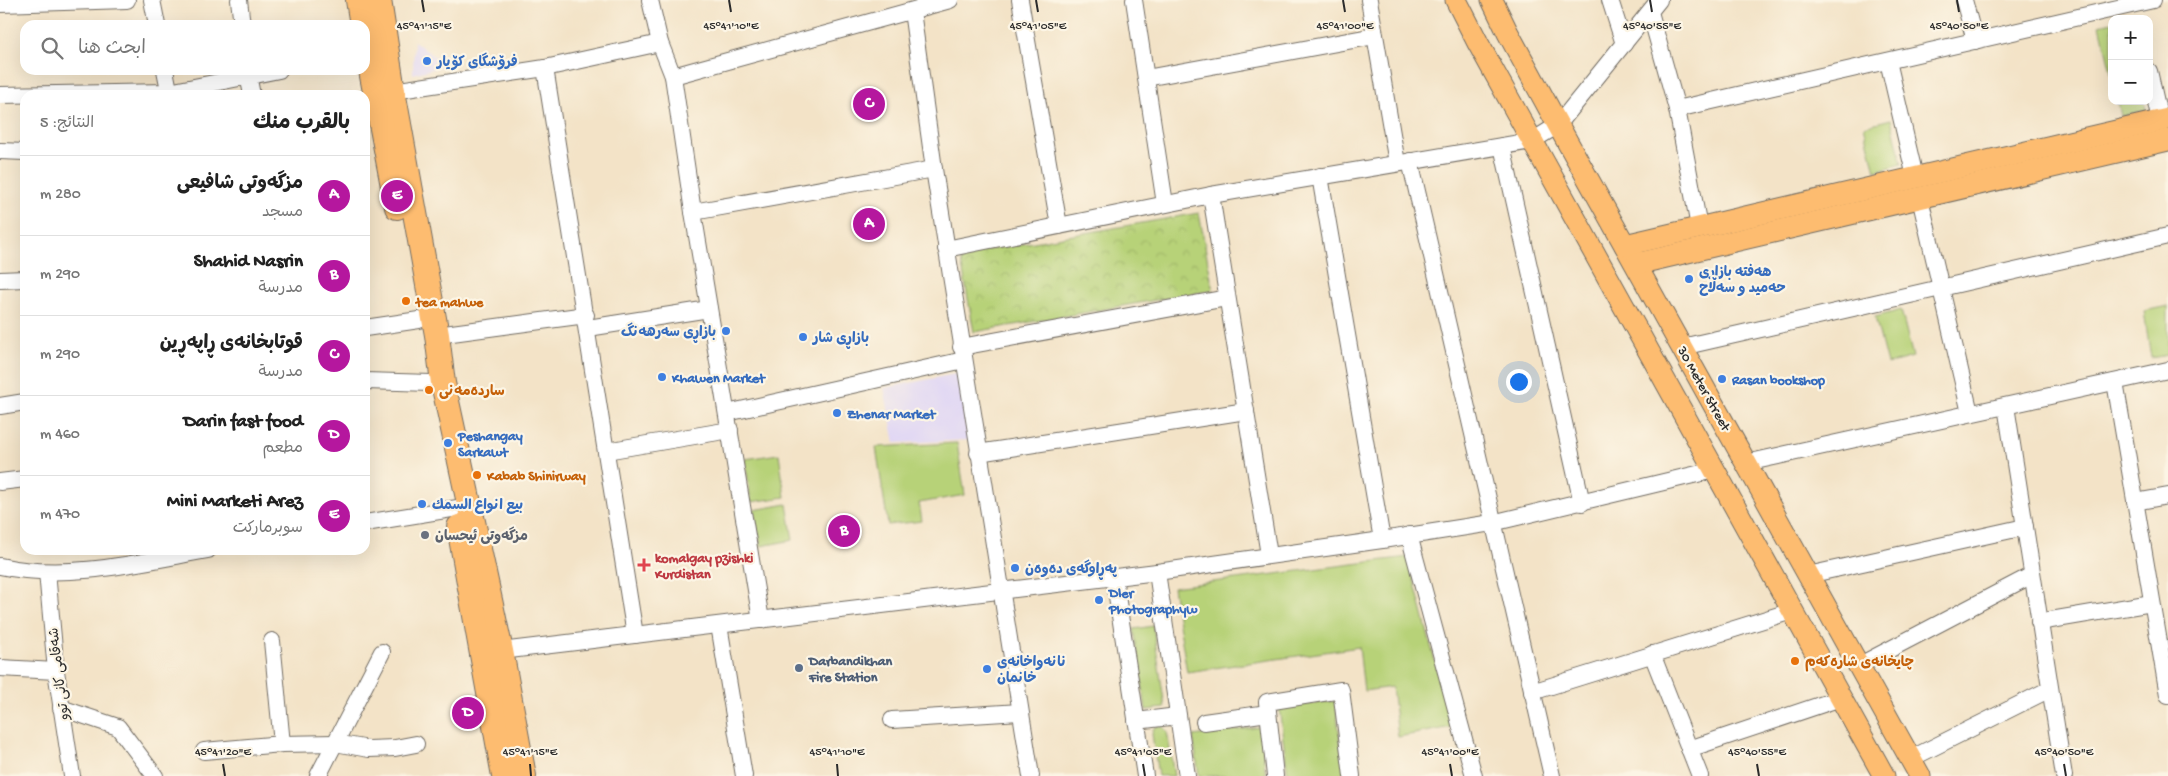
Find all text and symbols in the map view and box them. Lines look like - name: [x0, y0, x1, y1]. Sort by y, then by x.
- map controls: [2108, 15, 2153, 105]
- button: +: [2108, 15, 2153, 60]
- search box: [20, 20, 370, 75]
- text: 45°41'15"E: [397, 20, 452, 34]
- text: 45°41'10"E: [703, 20, 759, 34]
- text: 45°41'05"E: [1010, 20, 1067, 34]
- text: 45°41'00"E: [1316, 20, 1374, 34]
- text: 45°40'55"E: [1623, 20, 1682, 34]
- text: 45°40'50"E: [1930, 20, 1989, 34]
- icon: search: [38, 34, 66, 62]
- text: ابحث هنا: [78, 38, 146, 61]
- place label: فرۆشگای کۆیار: [435, 52, 518, 72]
- marker: فرۆشگای کۆیار: [421, 55, 433, 67]
- button: −: [2108, 60, 2153, 105]
- pin: C: [853, 85, 885, 123]
- text: بالقرب منك: [253, 112, 350, 137]
- text: النتائج: 5: [40, 115, 94, 134]
- text: مزگەوتی شافیعی: [177, 173, 303, 196]
- pin: E: [381, 177, 413, 215]
- text: 280 m: [40, 186, 81, 205]
- text: A: [329, 186, 339, 205]
- text: مسجد: [262, 204, 303, 223]
- pin: A: [853, 205, 885, 243]
- text: Shahid Nasrin: [194, 251, 303, 274]
- place label: هەفتە بازاڕی حەمید و سەڵاح: [1699, 263, 1786, 298]
- text: 290 m: [40, 266, 80, 285]
- text: B: [330, 266, 338, 285]
- marker: هەفتە بازاڕی حەمید و سەڵاح: [1683, 273, 1695, 285]
- text: مدرسة: [258, 280, 303, 299]
- marker: tea mahwe: [400, 295, 412, 307]
- place label: tea mahwe: [414, 295, 484, 312]
- place label: بازاڕی سەرهەنگ: [621, 322, 716, 343]
- marker: بازاڕی سەرهەنگ: [720, 325, 732, 337]
- marker: بازاڕی شار: [797, 331, 809, 343]
- place label: بازاڕی شار: [811, 331, 869, 349]
- text: قوتابخانەی ڕاپەڕین: [160, 333, 303, 356]
- street label: 30 Meter Street: [1672, 343, 1734, 436]
- text: 290 m: [40, 346, 80, 365]
- text: C: [330, 346, 338, 365]
- text: مدرسة: [258, 364, 303, 383]
- your location: [1506, 369, 1532, 395]
- marker: Khawen Market: [656, 371, 668, 383]
- place label: Khawen Market: [671, 371, 766, 388]
- marker: Rasan bookshop: [1716, 373, 1728, 385]
- place label: Rasan bookshop: [1731, 373, 1825, 390]
- marker: ساردەمەنی: [423, 384, 435, 396]
- place label: ساردەمەنی: [439, 384, 505, 401]
- marker: Zhenar Market: [831, 407, 843, 419]
- place label: Zhenar Market: [847, 407, 936, 424]
- text: Darin fast food: [183, 411, 303, 434]
- text: 460 m: [40, 426, 80, 445]
- text: D: [329, 426, 339, 445]
- place label: Peshangay Sarkawt: [457, 429, 523, 462]
- marker: Peshangay Sarkawt: [442, 437, 454, 449]
- text: مطعم: [263, 440, 303, 459]
- marker: Kabab Shinirway: [471, 469, 483, 481]
- place label: Kabab Shinirway: [486, 469, 586, 486]
- text: Mini Marketi Arez: [167, 491, 303, 514]
- marker: بيع انواع السمك: [416, 498, 428, 510]
- place label: بيع انواع السمك: [432, 498, 523, 515]
- text: 470 m: [40, 506, 80, 525]
- text: E: [329, 506, 339, 525]
- pin: B: [828, 512, 860, 550]
- text: سوبرماركت: [233, 520, 303, 539]
- place label: مزگەوتی ئیحسان: [435, 526, 528, 546]
- marker: مزگەوتی ئیحسان: [419, 529, 431, 541]
- place label: komalgay pzishki Kurdistan: [654, 551, 753, 584]
- marker: komalgay pzishki Kurdistan: [637, 558, 651, 572]
- place label: پەڕاوگەی دەوەن: [1025, 559, 1117, 580]
- marker: پەڕاوگەی دەوەن: [1009, 562, 1021, 574]
- place label: Dler Photographyw: [1107, 586, 1197, 619]
- marker: Dler Photographyw: [1093, 594, 1105, 606]
- street label: شەقامی کانی توو: [46, 627, 75, 722]
- place label: Darbandikhan Fire Station: [807, 654, 892, 687]
- place label: نانەواخانەی خانمان: [997, 655, 1065, 688]
- marker: چایخانەی شارەکەم: [1789, 655, 1801, 667]
- place label: چایخانەی شارەکەم: [1805, 655, 1914, 672]
- marker: Darbandikhan Fire Station: [793, 662, 805, 674]
- marker: نانەواخانەی خانمان: [981, 663, 993, 675]
- pin: D: [452, 694, 484, 732]
- text: 45°41'20"E: [195, 746, 252, 760]
- text: 45°41'15"E: [503, 746, 558, 760]
- text: 45°41'10"E: [809, 746, 865, 760]
- text: 45°41'05"E: [1115, 746, 1172, 760]
- text: 45°41'00"E: [1421, 746, 1479, 760]
- text: 45°40'55"E: [1728, 746, 1787, 760]
- text: 45°40'50"E: [2035, 746, 2094, 760]

